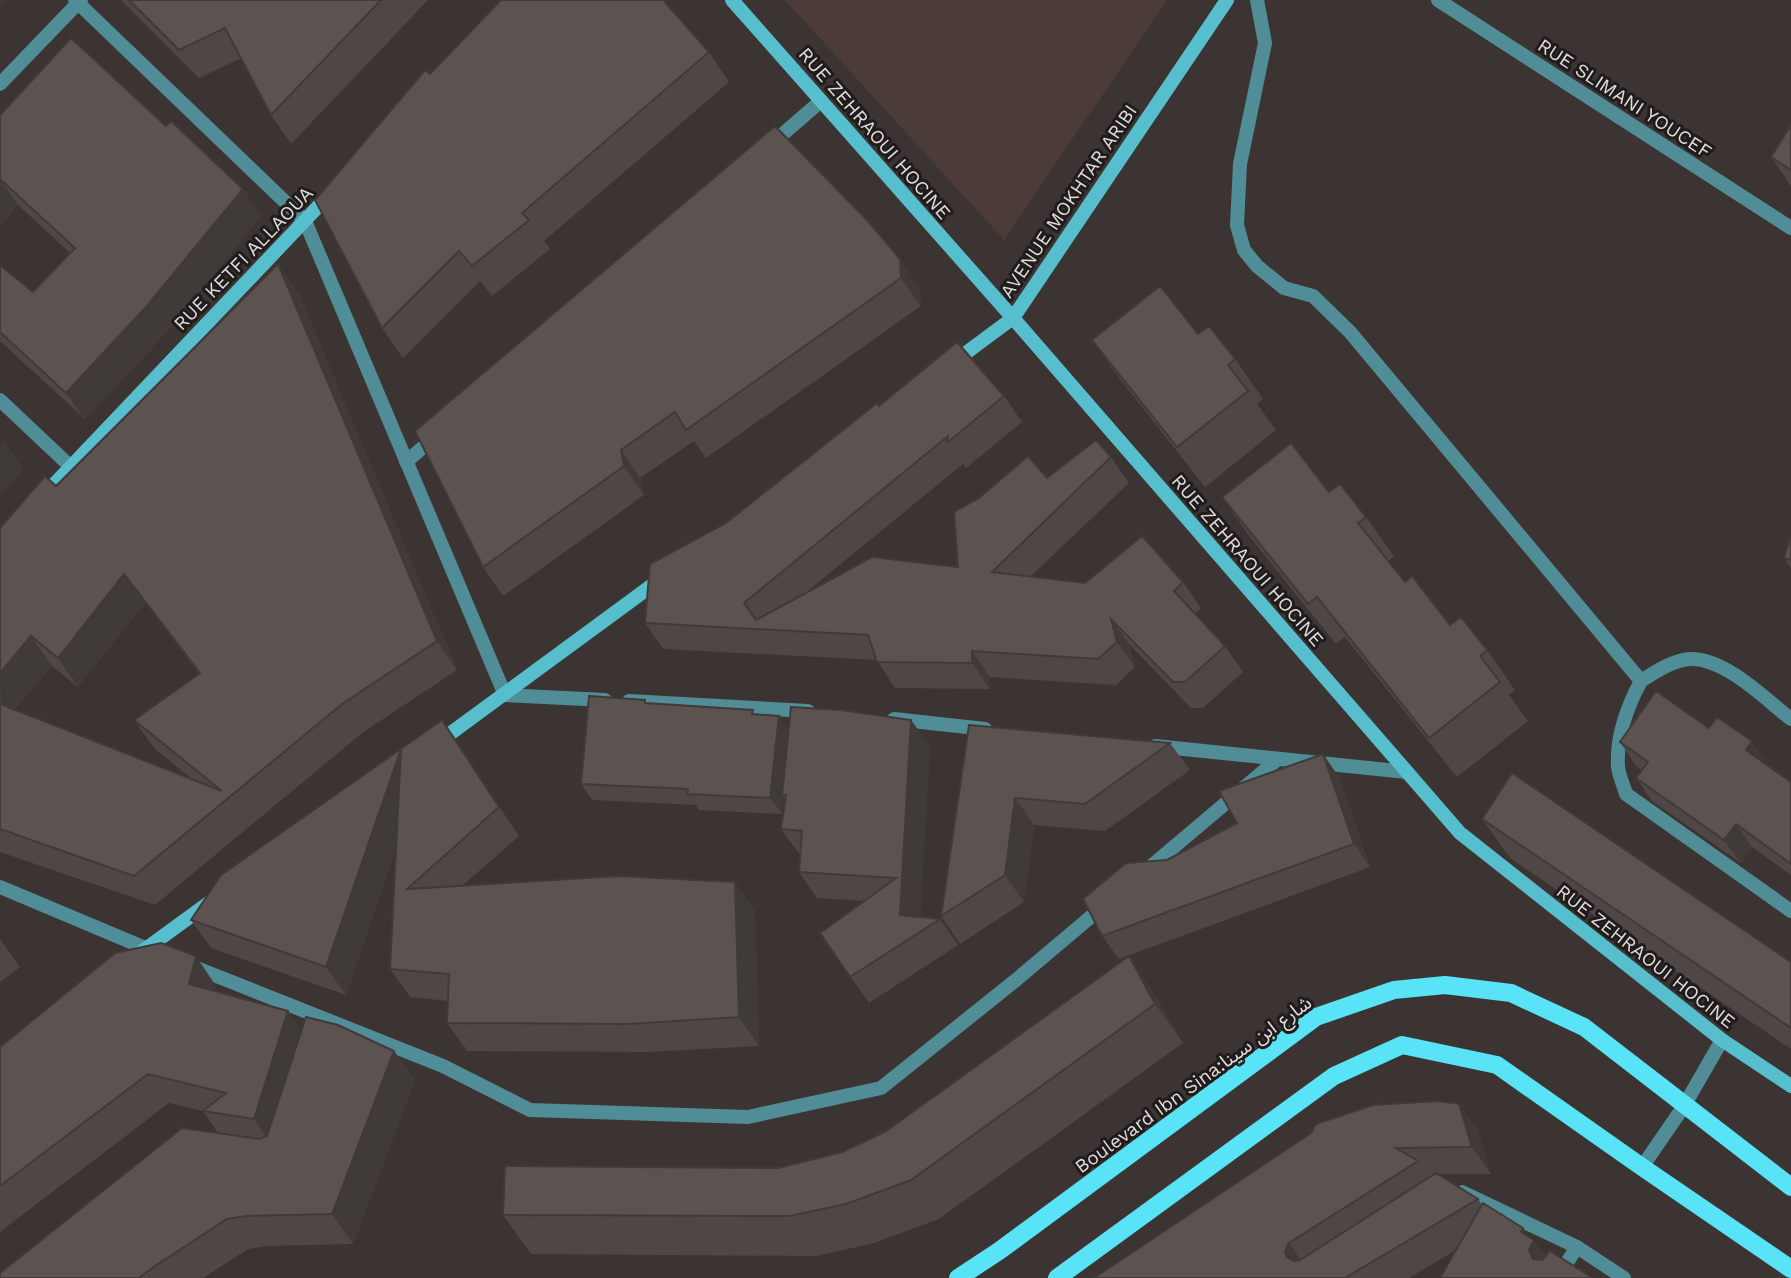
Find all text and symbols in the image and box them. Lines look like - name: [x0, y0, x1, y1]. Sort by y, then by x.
- street label: RUE SLIMANI YOUCEF: [1533, 34, 1716, 163]
- street label: RUE ZEHRAOUI HOCINE: [794, 43, 956, 224]
- street label: AVENUE MOKHTAR ARIBI: [995, 100, 1142, 302]
- street label: RUE KETFI ALLAOUA: [169, 181, 318, 335]
- street label: RUE ZEHRAOUI HOCINE: [1167, 470, 1329, 651]
- street label: RUE ZEHRAOUI HOCINE: [1552, 880, 1740, 1033]
- street label: Boulevard Ibn Sina:شارع ابن سينا: [1071, 991, 1317, 1180]

